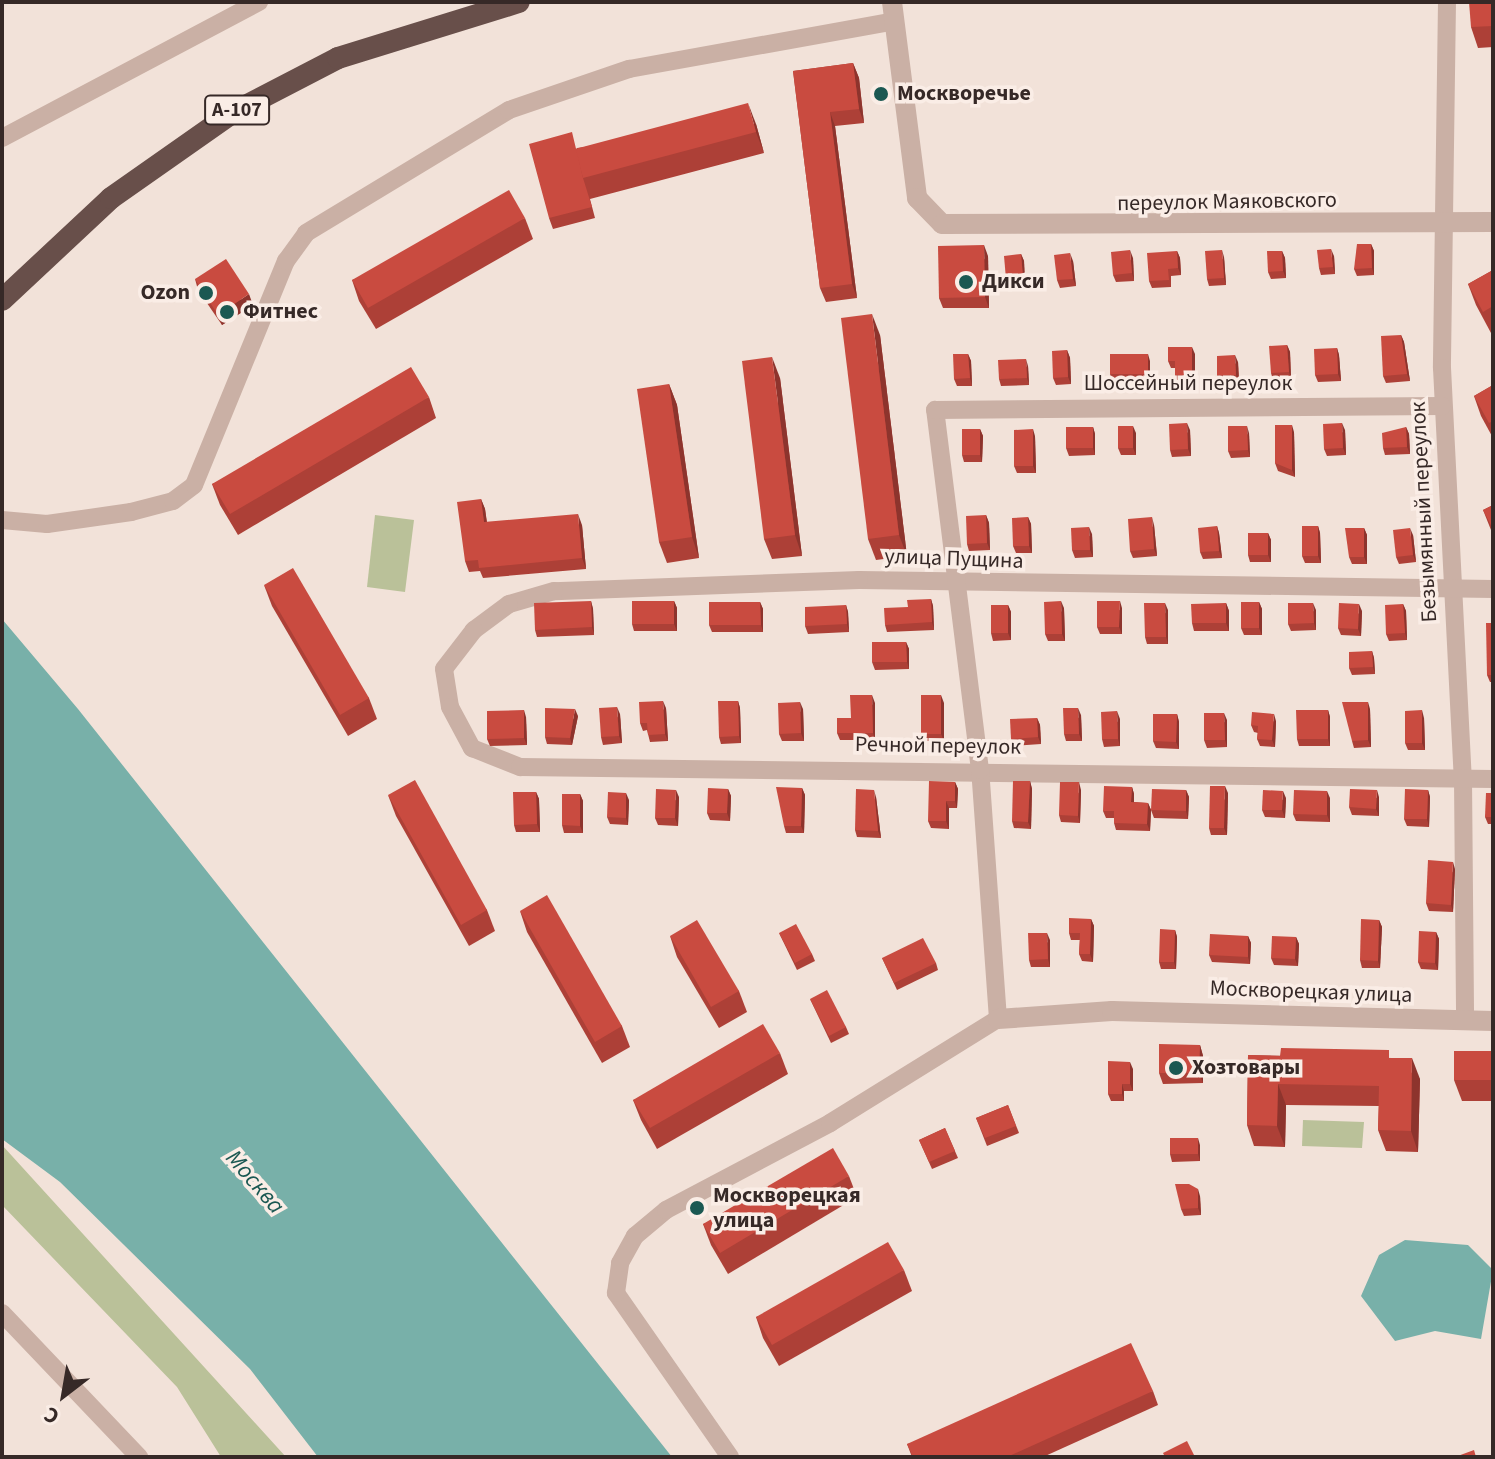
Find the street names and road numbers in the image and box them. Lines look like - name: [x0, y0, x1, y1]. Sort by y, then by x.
- road number: А-107: [203, 94, 271, 126]
- street label: переулок Маяковского: [1117, 187, 1337, 217]
- street label: Шоссейный переулок: [1084, 371, 1292, 397]
- street label: Безымянный переулок: [1405, 401, 1443, 623]
- street label: улица Пущина: [884, 543, 1024, 575]
- street label: Речной переулок: [855, 731, 1021, 761]
- street label: Москворецкая улица: [1209, 975, 1413, 1009]

